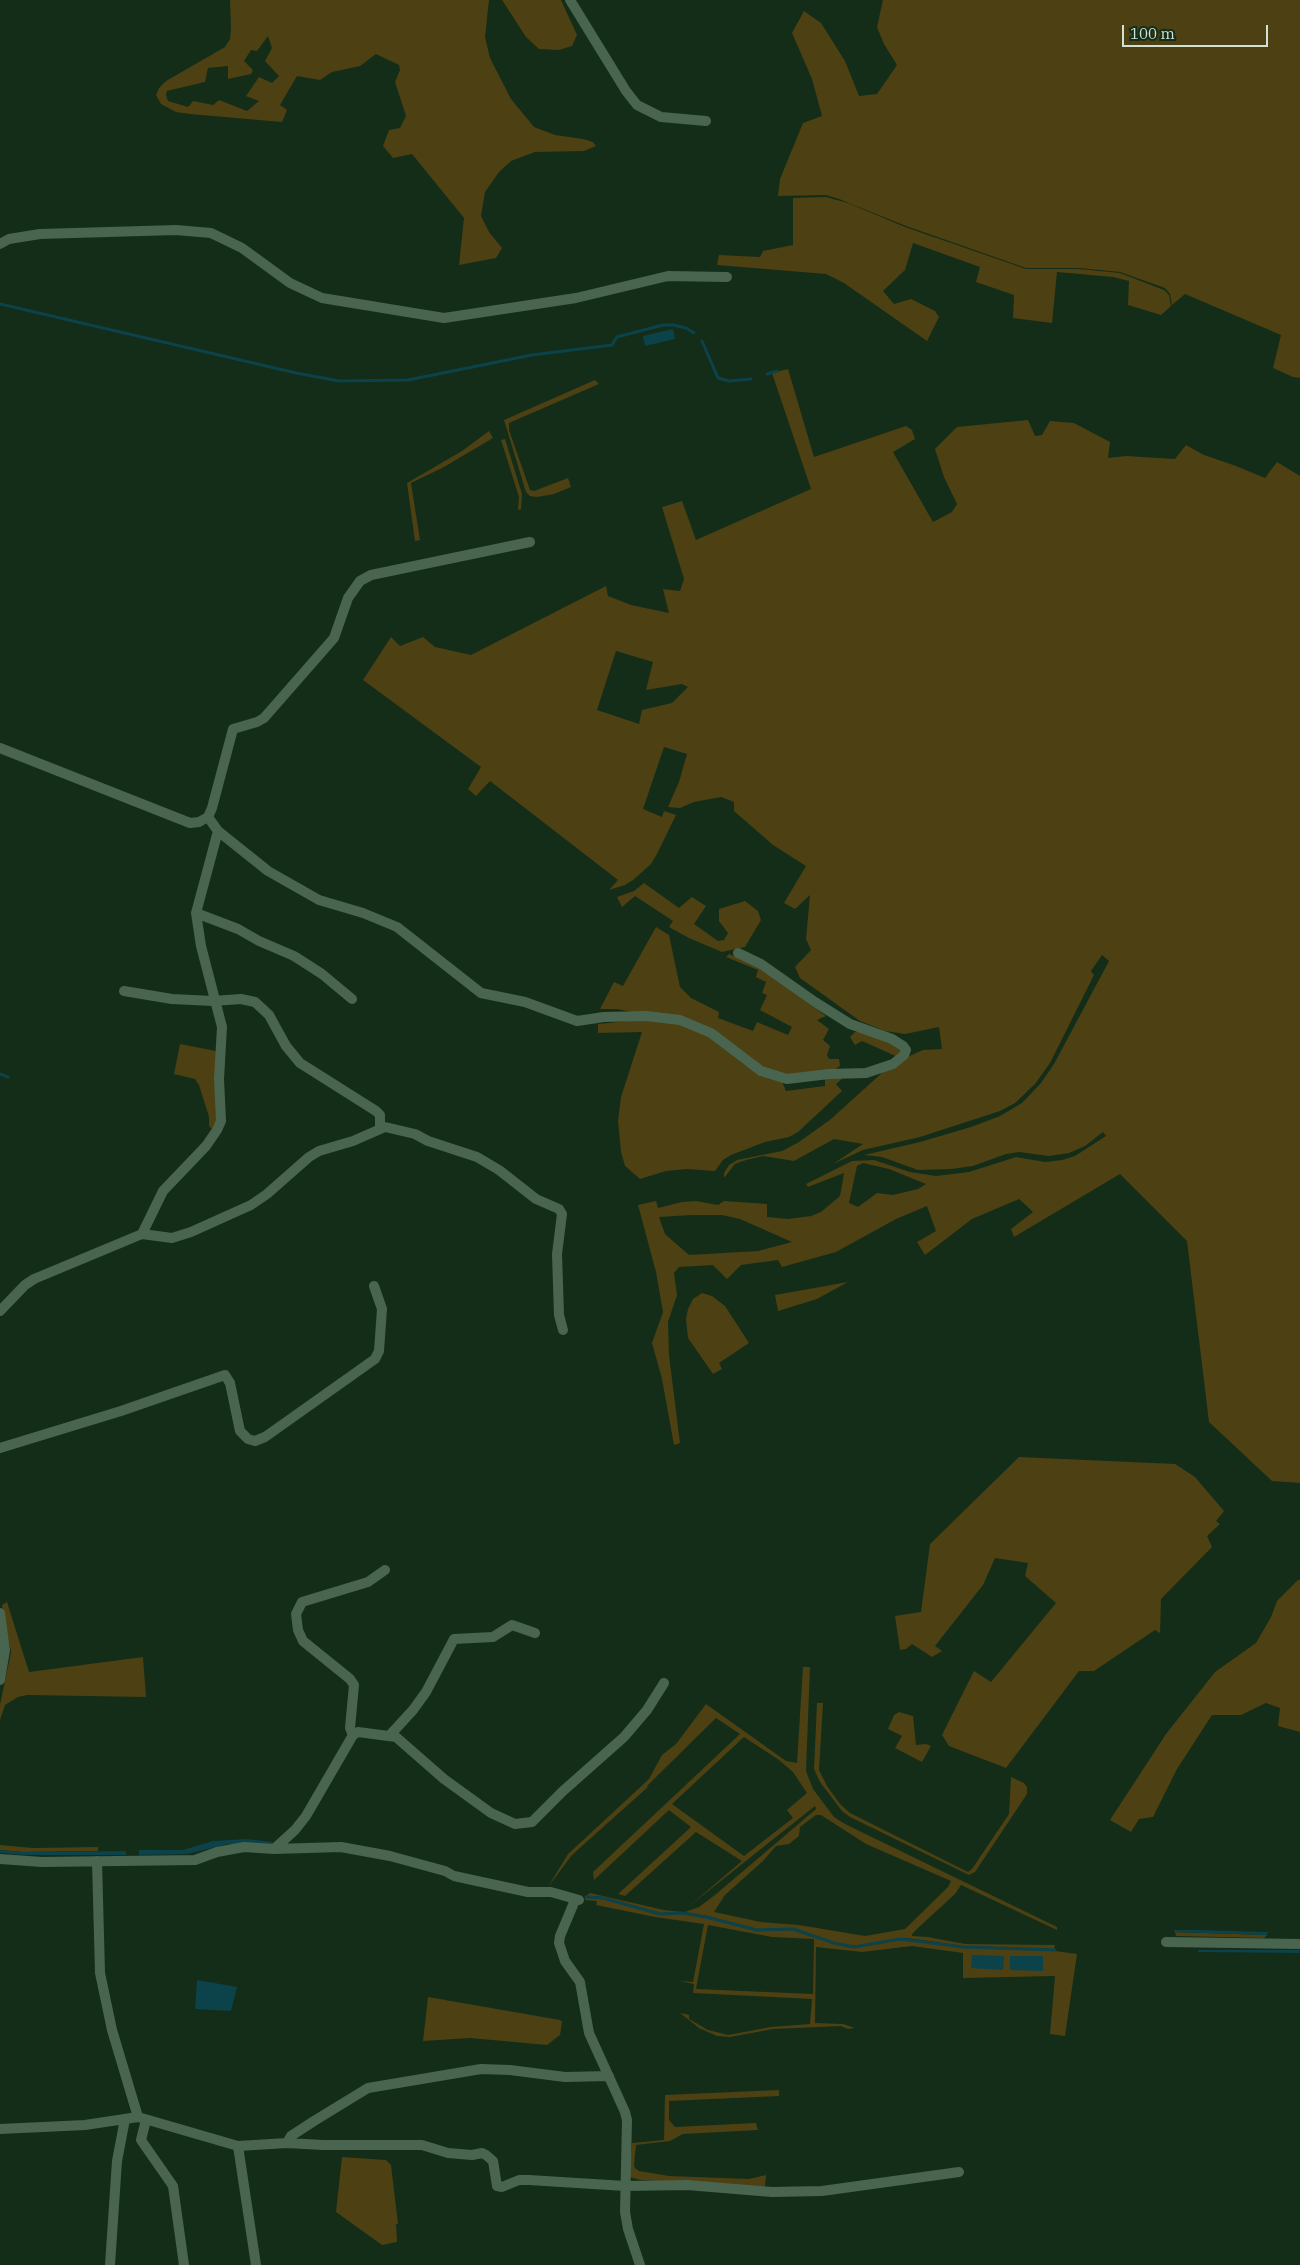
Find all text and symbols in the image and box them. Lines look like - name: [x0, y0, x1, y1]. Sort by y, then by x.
- scale bar: [1125, 15, 1271, 47]
- text: 100 m: [1130, 24, 1175, 43]

